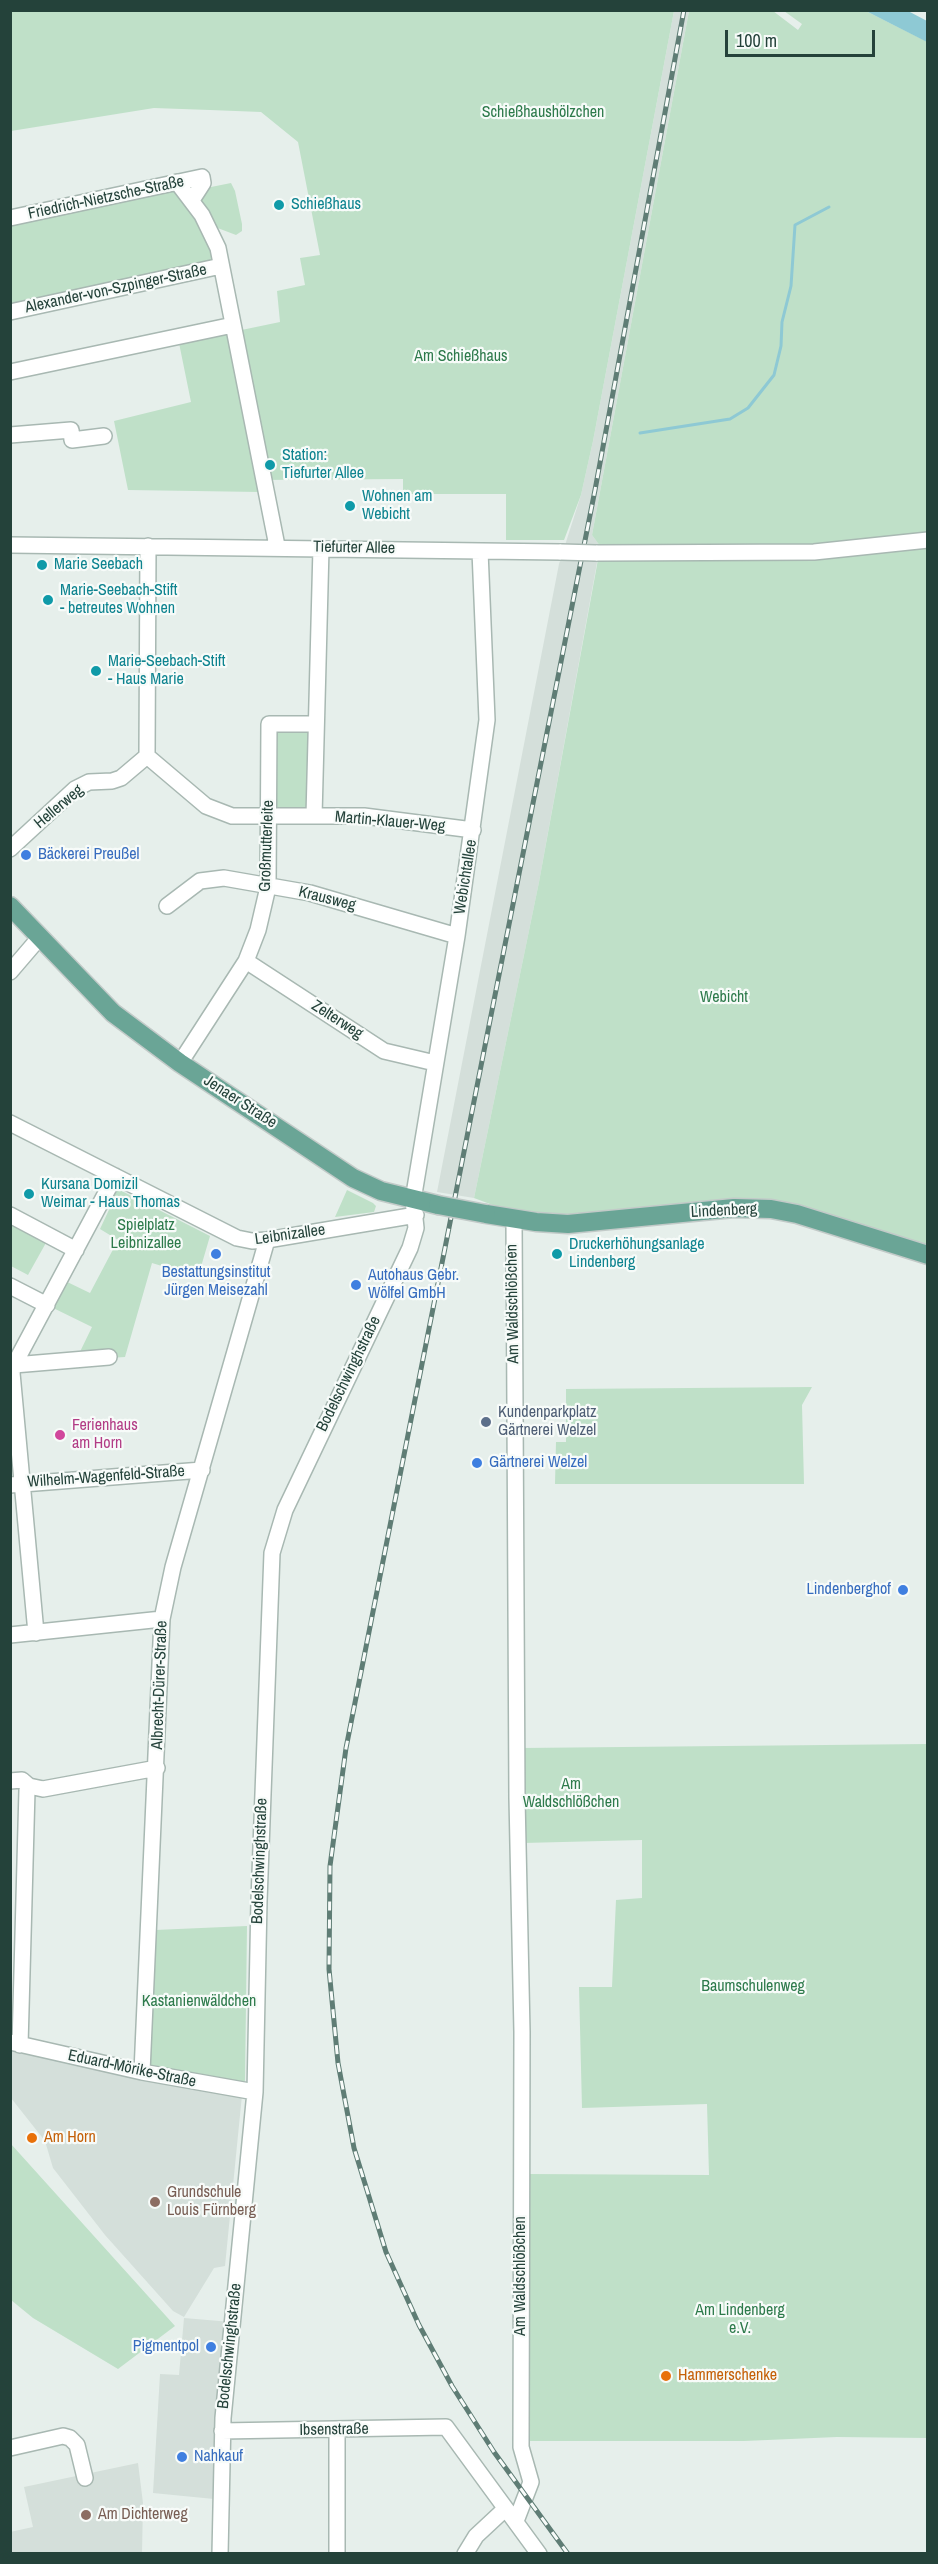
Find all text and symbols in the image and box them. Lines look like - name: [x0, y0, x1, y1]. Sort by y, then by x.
- scale bar: [728, 18, 878, 56]
- text: 100 m: [736, 28, 777, 53]
- park label: Schießhaushölzchen: [482, 103, 604, 123]
- street label: Friedrich-Nietzsche-Straße: [26, 172, 186, 224]
- place label: Schießhaus: [291, 195, 361, 215]
- marker: Schießhaus: [272, 198, 286, 212]
- street label: Alexander-von-Szpinger-Straße: [23, 260, 209, 318]
- park label: Am Schießhaus: [414, 347, 508, 367]
- place label: Station: Tiefurter Allee: [282, 446, 364, 484]
- marker: Station: Tiefurter Allee: [263, 458, 277, 472]
- place label: Wohnen am Webicht: [362, 487, 433, 525]
- marker: Wohnen am Webicht: [343, 499, 357, 513]
- street label: Tiefurter Allee: [313, 538, 395, 558]
- place label: Marie Seebach: [54, 555, 143, 575]
- marker: Marie Seebach: [35, 558, 49, 572]
- place label: Marie-Seebach-Stift - betreutes Wohnen: [60, 581, 177, 619]
- marker: Marie-Seebach-Stift - betreutes Wohnen: [41, 593, 55, 607]
- place label: Marie-Seebach-Stift - Haus Marie: [108, 652, 225, 690]
- marker: Marie-Seebach-Stift - Haus Marie: [89, 664, 103, 678]
- street label: Hellerweg: [30, 781, 88, 833]
- street label: Großmutterleite: [256, 800, 278, 892]
- street label: Martin-Klauer-Weg: [334, 808, 446, 836]
- street label: Webichtallee: [451, 838, 481, 916]
- place label: Bäckerei Preußel: [38, 845, 139, 865]
- marker: Bäckerei Preußel: [19, 848, 33, 862]
- street label: Krausweg: [296, 883, 358, 915]
- park label: Webicht: [700, 988, 748, 1008]
- street label: Zelterweg: [308, 996, 366, 1044]
- street label: Jenaer Straße: [200, 1071, 280, 1133]
- place label: Kursana Domizil Weimar - Haus Thomas: [41, 1175, 180, 1213]
- marker: Kursana Domizil Weimar - Haus Thomas: [22, 1187, 36, 1201]
- street label: Lindenberg: [690, 1200, 758, 1222]
- park label: Spielplatz Leibnizallee: [111, 1216, 181, 1254]
- street label: Leibnizallee: [254, 1221, 326, 1249]
- place label: Druckerhöhungsanlage Lindenberg: [569, 1235, 705, 1273]
- street label: Am Waldschlößchen: [502, 1244, 524, 1364]
- marker: Bestattungsinstitut Jürgen Meisezahl: [209, 1247, 223, 1261]
- marker: Druckerhöhungsanlage Lindenberg: [550, 1247, 564, 1261]
- place label: Bestattungsinstitut Jürgen Meisezahl: [162, 1263, 270, 1301]
- place label: Autohaus Gebr. Wölfel GmbH: [368, 1266, 459, 1304]
- marker: Autohaus Gebr. Wölfel GmbH: [349, 1278, 363, 1292]
- street label: Bodelschwinghstraße: [313, 1313, 385, 1435]
- place label: Kundenparkplatz Gärtnerei Welzel: [498, 1403, 596, 1441]
- marker: Kundenparkplatz Gärtnerei Welzel: [479, 1415, 493, 1429]
- place label: Ferienhaus am Horn: [72, 1416, 138, 1454]
- marker: Ferienhaus am Horn: [53, 1428, 67, 1442]
- place label: Gärtnerei Welzel: [489, 1453, 587, 1473]
- marker: Gärtnerei Welzel: [470, 1456, 484, 1470]
- street label: Wilhelm-Wagenfeld-Straße: [27, 1462, 185, 1492]
- place label: Lindenberghof: [806, 1580, 891, 1600]
- marker: Lindenberghof: [896, 1583, 910, 1597]
- street label: Albrecht-Dürer-Straße: [148, 1620, 172, 1750]
- park label: Am Waldschlößchen: [523, 1775, 619, 1813]
- street label: Bodelschwinghstraße: [248, 1798, 272, 1924]
- park label: Baumschulenweg: [701, 1977, 805, 1997]
- park label: Kastanienwäldchen: [142, 1992, 256, 2012]
- street label: Eduard-Mörike-Straße: [66, 2046, 198, 2092]
- place label: Am Horn: [44, 2128, 96, 2148]
- marker: Am Horn: [25, 2131, 39, 2145]
- place label: Grundschule Louis Fürnberg: [167, 2183, 256, 2221]
- marker: Grundschule Louis Fürnberg: [148, 2195, 162, 2209]
- street label: Am Waldschlößchen: [511, 2216, 531, 2336]
- street label: Bodelschwinghstraße: [214, 2282, 246, 2410]
- park label: Am Lindenberg e.V.: [695, 2301, 785, 2339]
- place label: Pigmentpol: [133, 2337, 199, 2357]
- marker: Pigmentpol: [204, 2340, 218, 2354]
- place label: Hammerschenke: [678, 2366, 777, 2386]
- marker: Hammerschenke: [659, 2369, 673, 2383]
- street label: Ibsenstraße: [299, 2420, 369, 2440]
- place label: Nahkauf: [194, 2447, 243, 2467]
- marker: Nahkauf: [175, 2450, 189, 2464]
- place label: Am Dichterweg: [98, 2505, 188, 2525]
- marker: Am Dichterweg: [79, 2508, 93, 2522]

